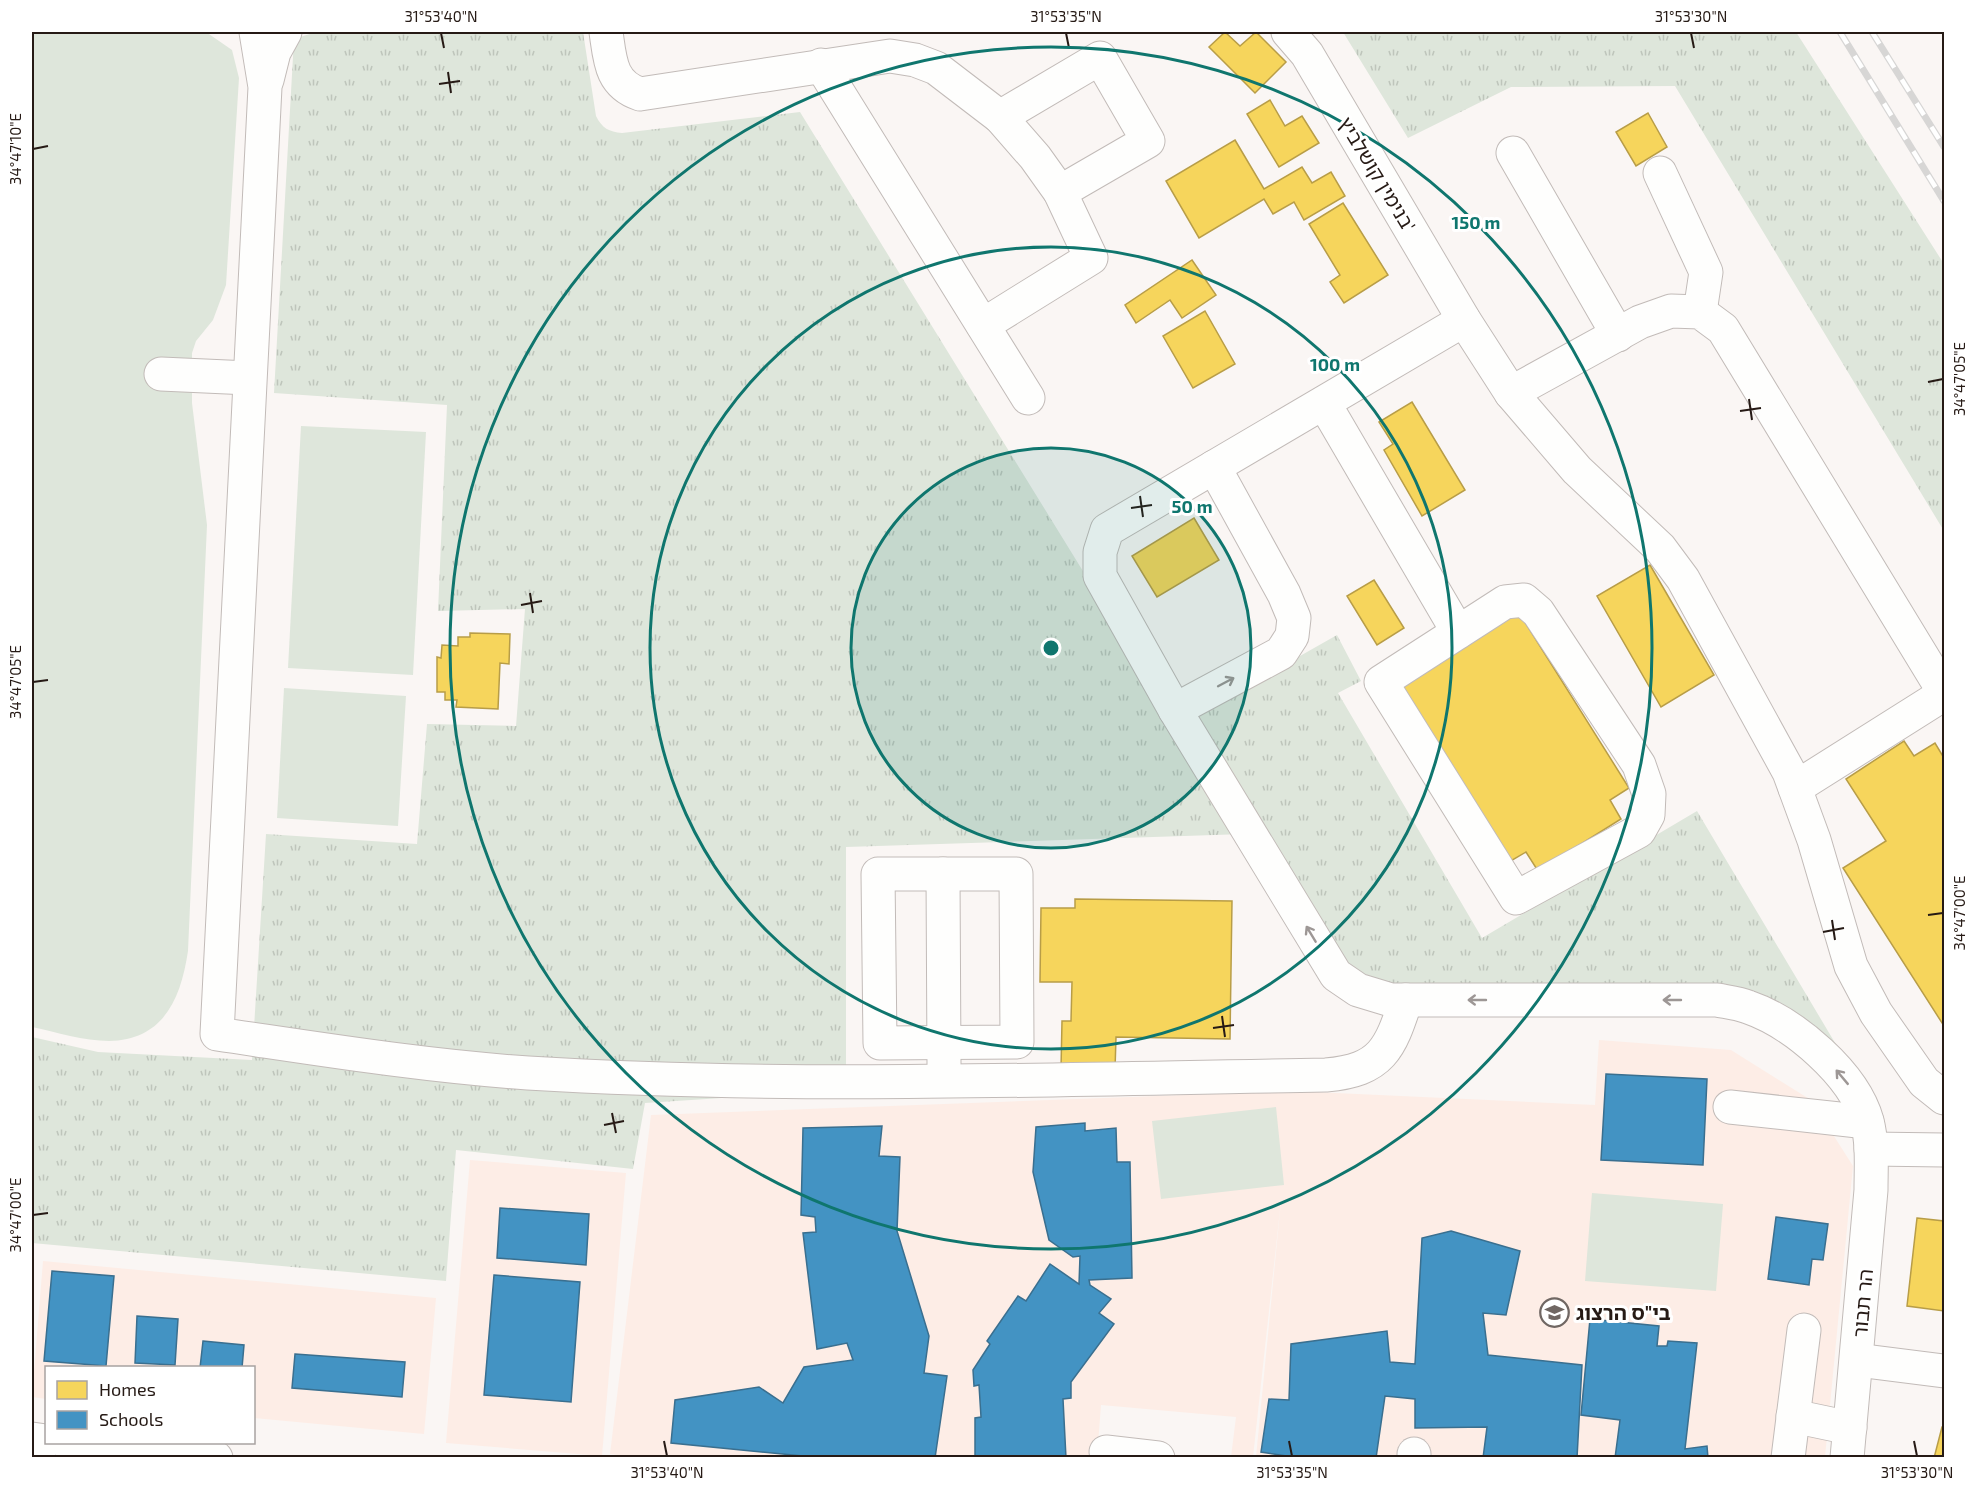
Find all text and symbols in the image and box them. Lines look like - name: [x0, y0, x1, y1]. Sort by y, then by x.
- text: 31°53'40"N: [404, 7, 478, 25]
- text: 31°53'35"N: [1030, 7, 1102, 25]
- text: 31°53'30"N: [1655, 7, 1727, 25]
- street label: בנימין קושלביץ': [1334, 112, 1422, 236]
- text: 34°47'10"E: [6, 113, 24, 185]
- text: 150 m: [1452, 211, 1500, 233]
- text: 34°47'05"E: [1950, 342, 1968, 416]
- text: 100 m: [1310, 353, 1360, 375]
- text: 50 m: [1171, 495, 1213, 517]
- centre of rings: [1041, 638, 1061, 658]
- text: 34°47'05"E: [6, 645, 24, 719]
- one-way arrow: [1217, 676, 1234, 688]
- text: 34°47'00"E: [1950, 876, 1968, 950]
- one-way arrow: [1305, 926, 1317, 943]
- one-way arrow: [1468, 994, 1488, 1006]
- one-way arrow: [1663, 994, 1683, 1006]
- one-way arrow: [1835, 1070, 1849, 1085]
- text: 34°47'00"E: [6, 1178, 24, 1252]
- street label: הר תבור: [1847, 1268, 1877, 1338]
- school or university icon: בי"ס הרצוג: [1539, 1296, 1571, 1328]
- place label: בי"ס הרצוג: [1576, 1300, 1671, 1324]
- legend: [45, 1366, 255, 1444]
- text: Homes: [99, 1378, 156, 1400]
- text: Schools: [99, 1408, 163, 1430]
- text: 31°53'40"N: [630, 1463, 704, 1481]
- text: 31°53'35"N: [1256, 1463, 1328, 1481]
- text: 31°53'30"N: [1881, 1463, 1953, 1481]

